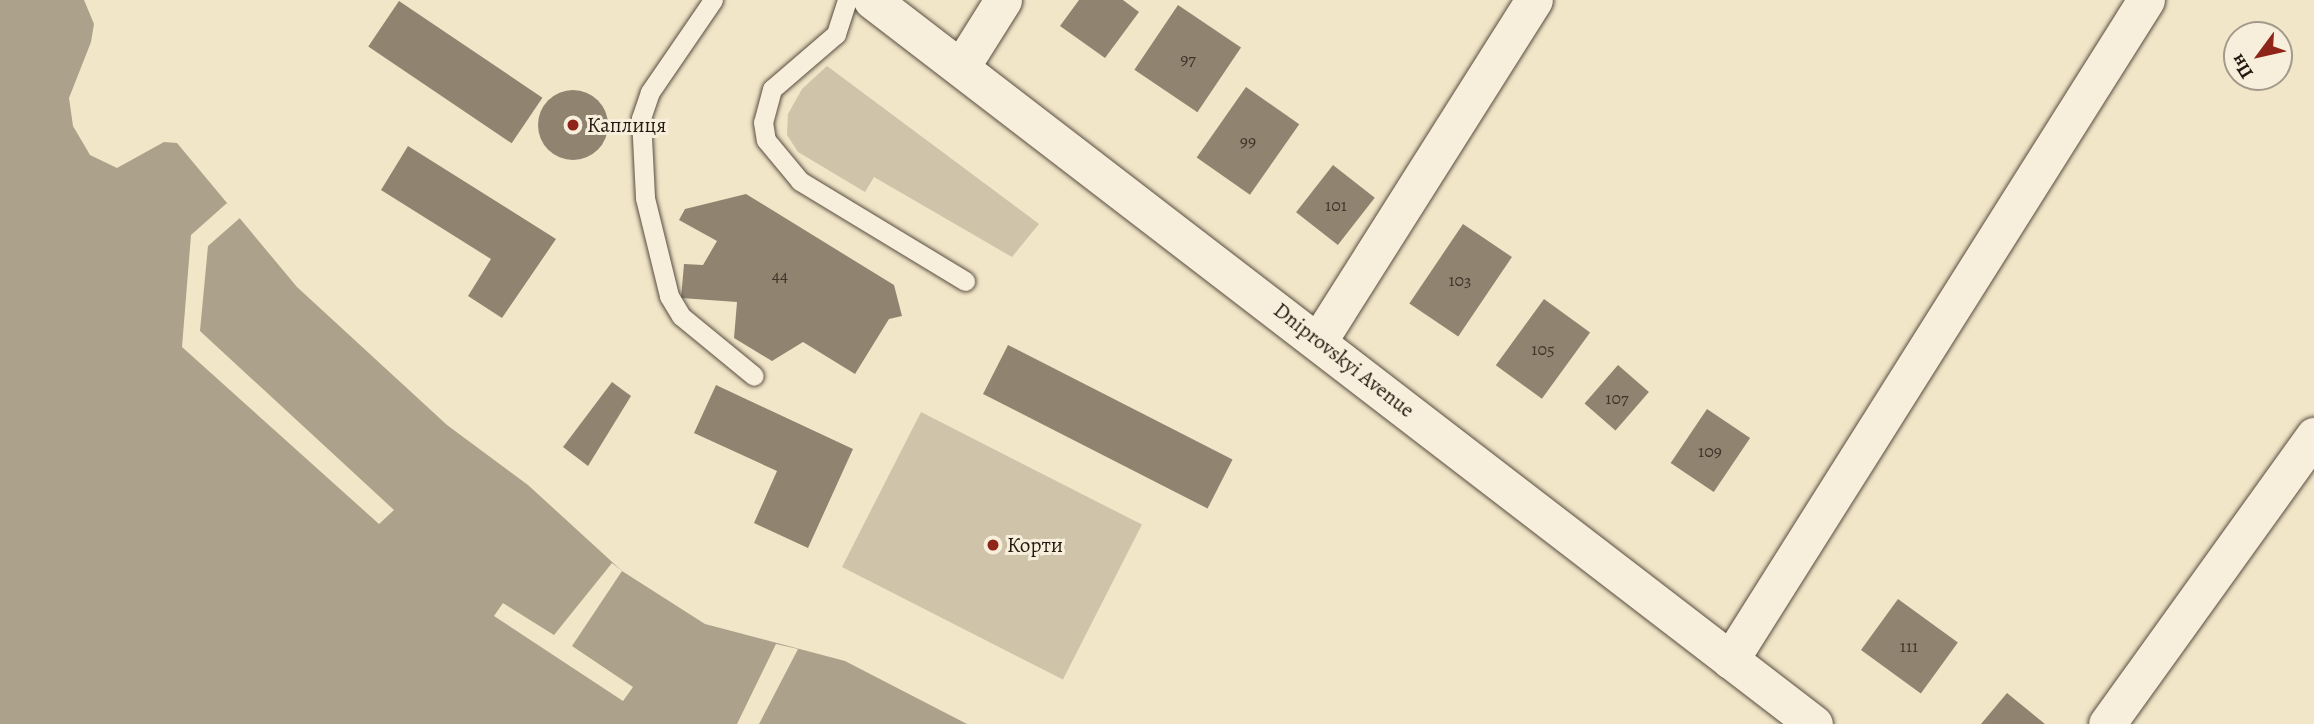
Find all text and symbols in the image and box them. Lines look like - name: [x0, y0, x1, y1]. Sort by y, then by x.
- north arrow: [2223, 21, 2293, 91]
- house number: 97: [1180, 48, 1196, 70]
- text: Пн: [2224, 49, 2260, 84]
- place label: Каплиця: [587, 112, 666, 138]
- marker: Каплиця: [565, 117, 581, 133]
- house number: 99: [1240, 130, 1256, 152]
- house number: 101: [1325, 194, 1347, 216]
- house number: 44: [772, 264, 788, 286]
- house number: 103: [1448, 269, 1472, 291]
- street label: Dniprovskyi Avenue: [1269, 297, 1419, 423]
- house number: 105: [1531, 338, 1555, 360]
- house number: 107: [1605, 387, 1629, 409]
- house number: 109: [1698, 440, 1722, 462]
- place label: Корти: [1007, 532, 1063, 558]
- marker: Корти: [985, 537, 1001, 553]
- house number: 111: [1900, 635, 1918, 657]

